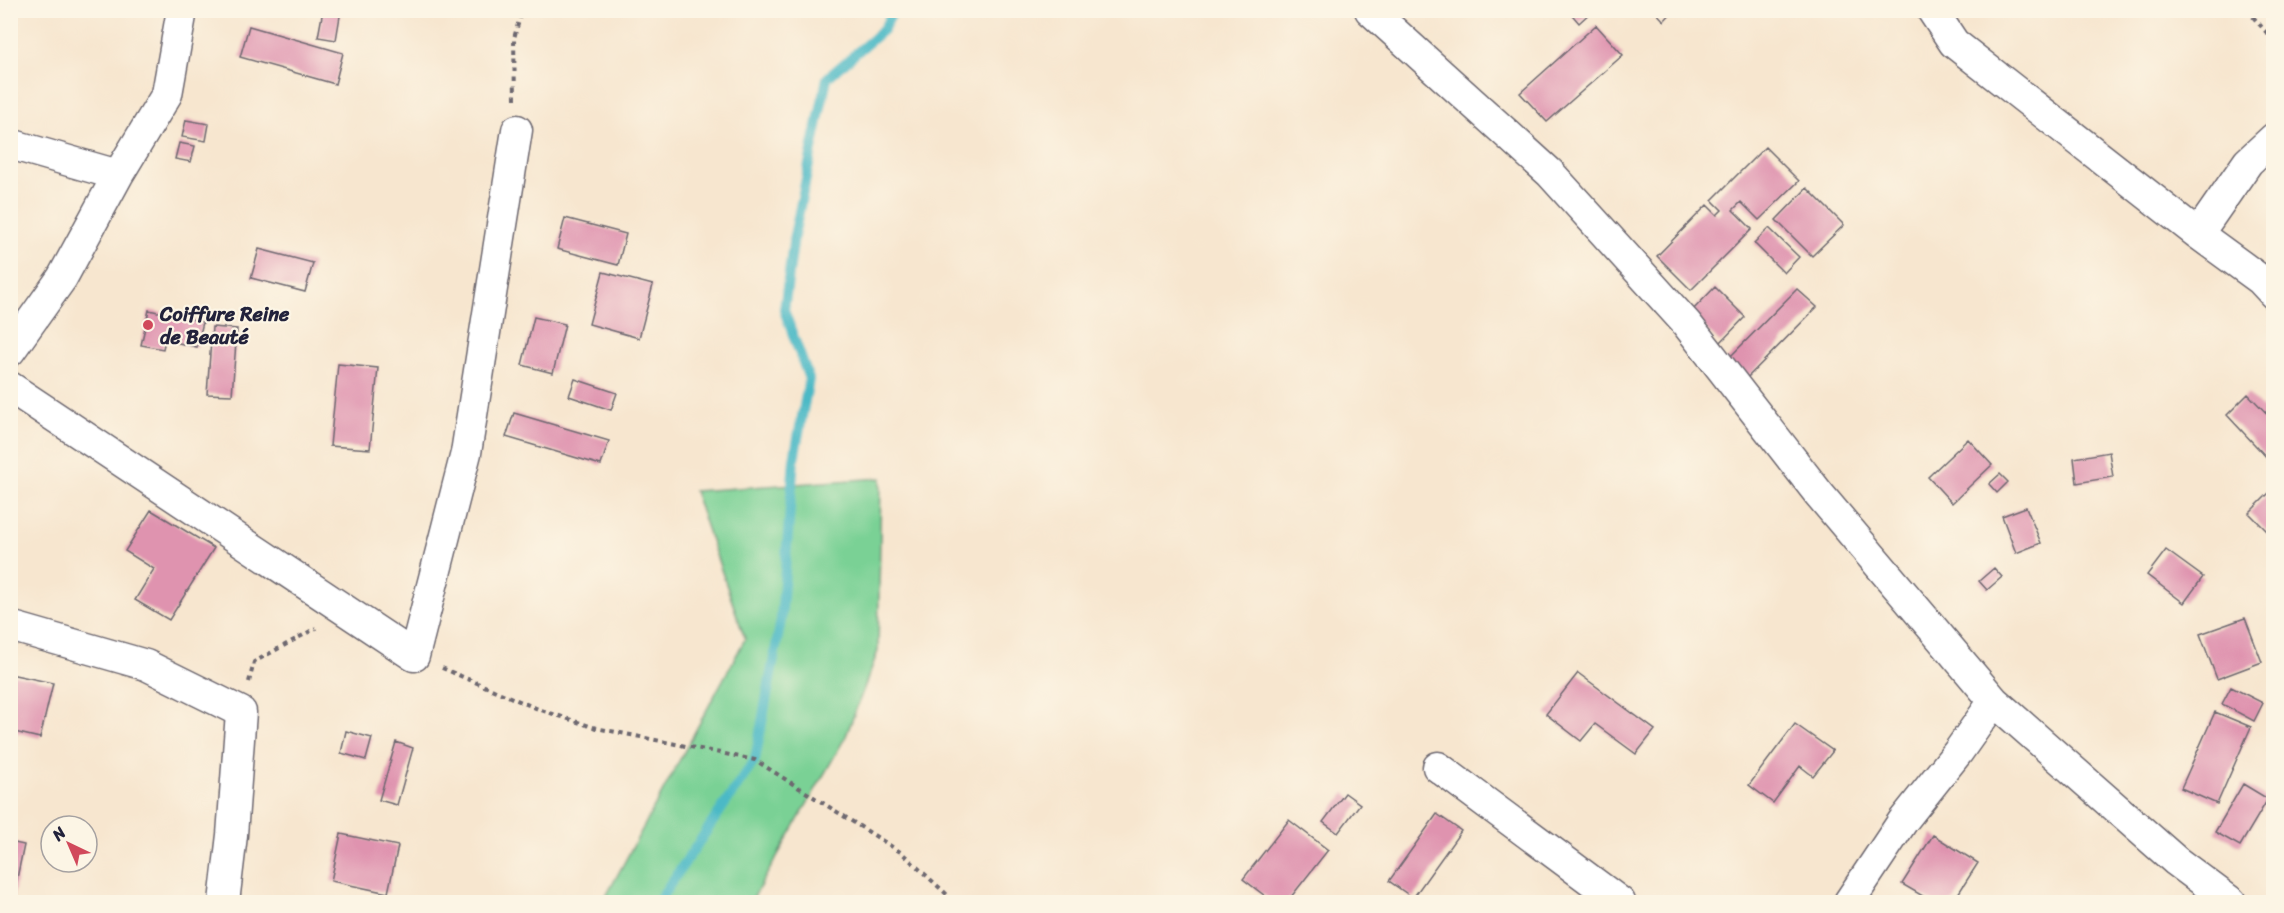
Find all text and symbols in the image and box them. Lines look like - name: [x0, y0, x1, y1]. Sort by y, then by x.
- place label: Coiffure Reine de Beauté: [159, 297, 290, 355]
- marker: Coiffure Reine de Beauté: [141, 318, 155, 332]
- north arrow: [39, 814, 99, 874]
- text: N: [44, 819, 74, 849]

